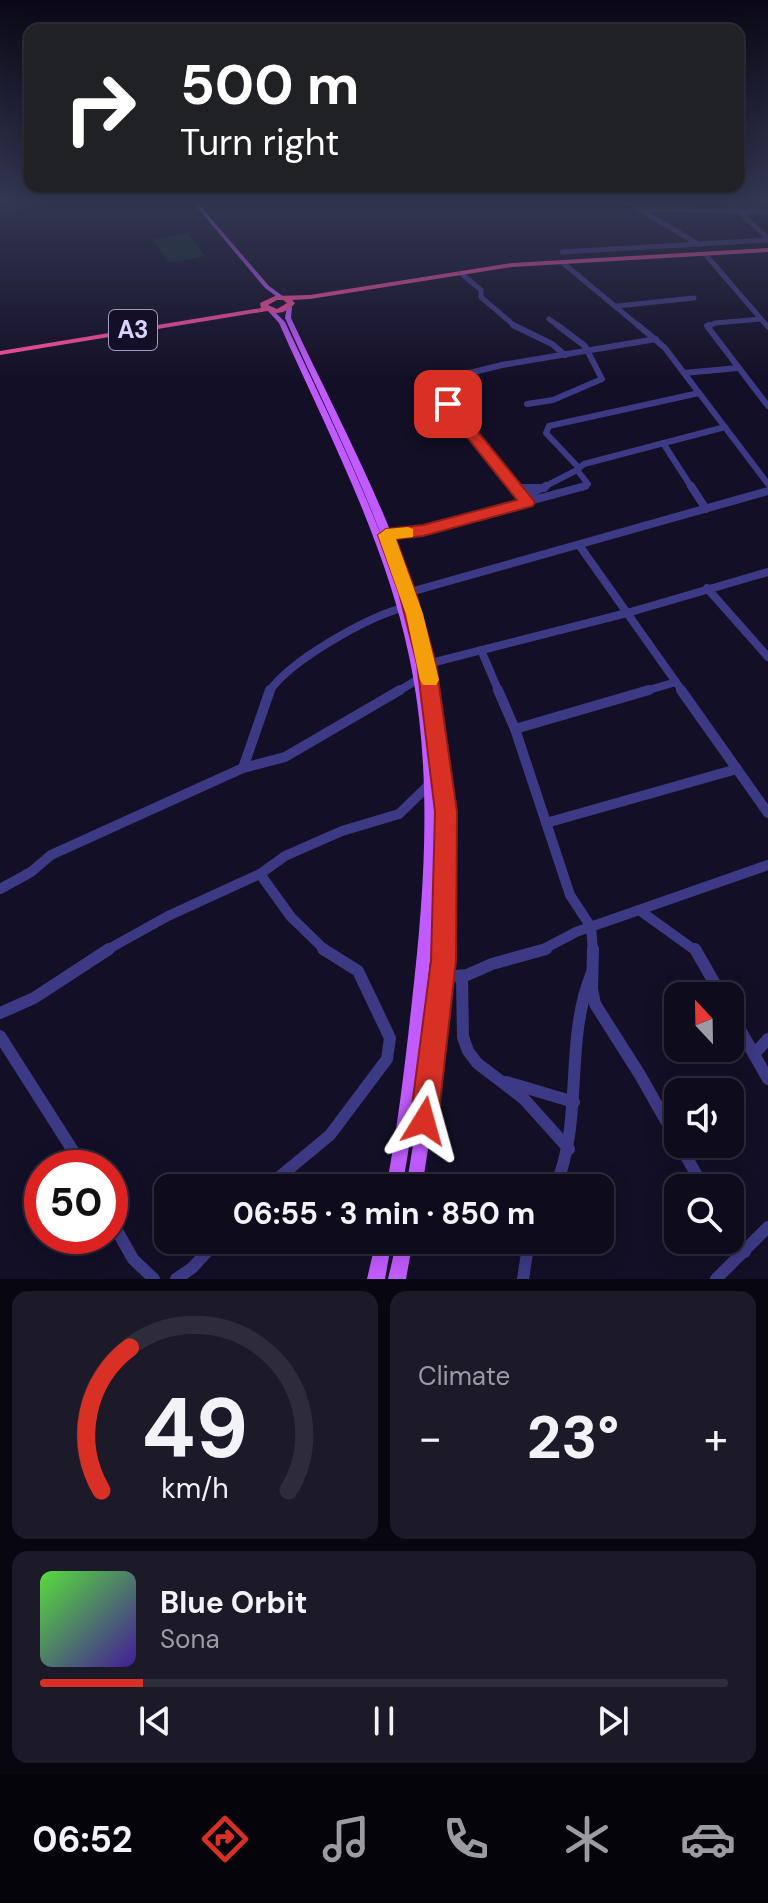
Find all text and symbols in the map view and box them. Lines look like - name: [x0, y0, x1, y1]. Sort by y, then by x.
- text: 500 m: [180, 48, 360, 121]
- icon: right: [48, 56, 152, 160]
- text: Turn right: [180, 119, 339, 166]
- road number: A3: [109, 310, 157, 350]
- pin: [414, 370, 482, 438]
- icon: arrive: [426, 382, 470, 426]
- north arrow: [664, 982, 744, 1062]
- map controls: [664, 982, 744, 1254]
- button: sound: [664, 1078, 744, 1158]
- position arrow: [382, 1079, 466, 1163]
- speed limit sign: 50: [24, 1150, 128, 1254]
- button: search: [664, 1174, 744, 1254]
- text: 06:55 · 3 min · 850 m: [233, 1194, 535, 1233]
- text: Climate: [418, 1359, 510, 1393]
- text: 49: [142, 1374, 248, 1483]
- text: 23°: [527, 1398, 619, 1477]
- text: −: [418, 1409, 442, 1467]
- text: +: [704, 1409, 728, 1467]
- text: km/h: [161, 1470, 229, 1507]
- text: Blue Orbit: [160, 1583, 307, 1622]
- text: Sona: [160, 1622, 220, 1656]
- icon: previous: [133, 1699, 177, 1743]
- icon: pause: [362, 1699, 406, 1743]
- icon: next: [591, 1699, 635, 1743]
- icon: directions: [197, 1811, 253, 1867]
- icon: music: [318, 1811, 374, 1867]
- icon: phone: [438, 1811, 494, 1867]
- icon: climate: [559, 1811, 615, 1867]
- icon: car: [680, 1811, 736, 1867]
- text: 06:52: [32, 1816, 133, 1863]

